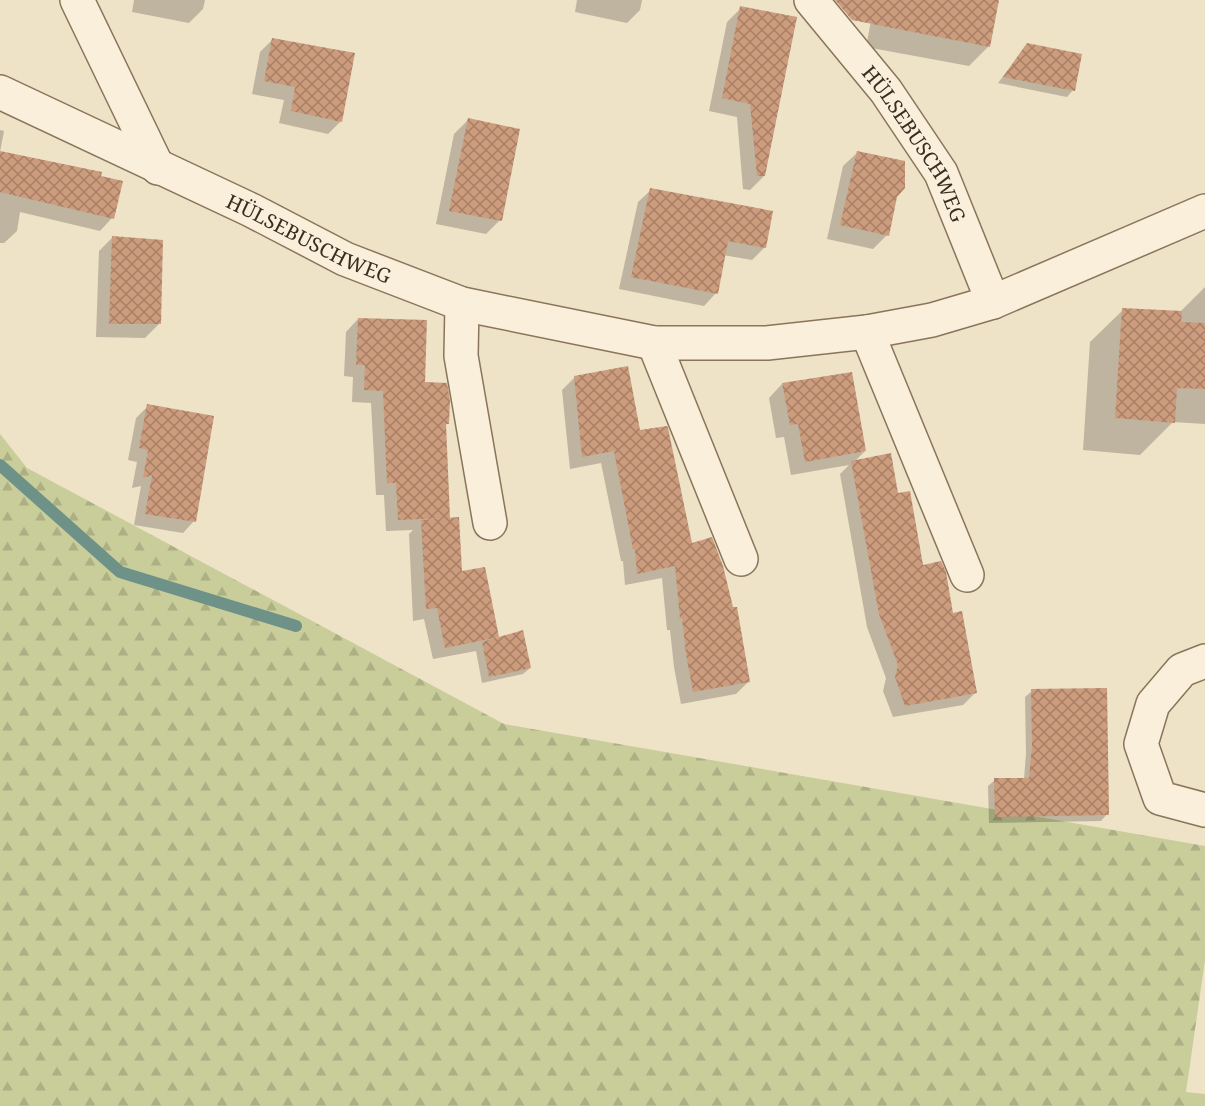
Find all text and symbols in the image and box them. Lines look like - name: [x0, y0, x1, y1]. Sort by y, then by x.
- street label: HÜLSEBUSCHWEG: [856, 59, 973, 226]
- street label: HÜLSEBUSCHWEG: [222, 187, 395, 289]

